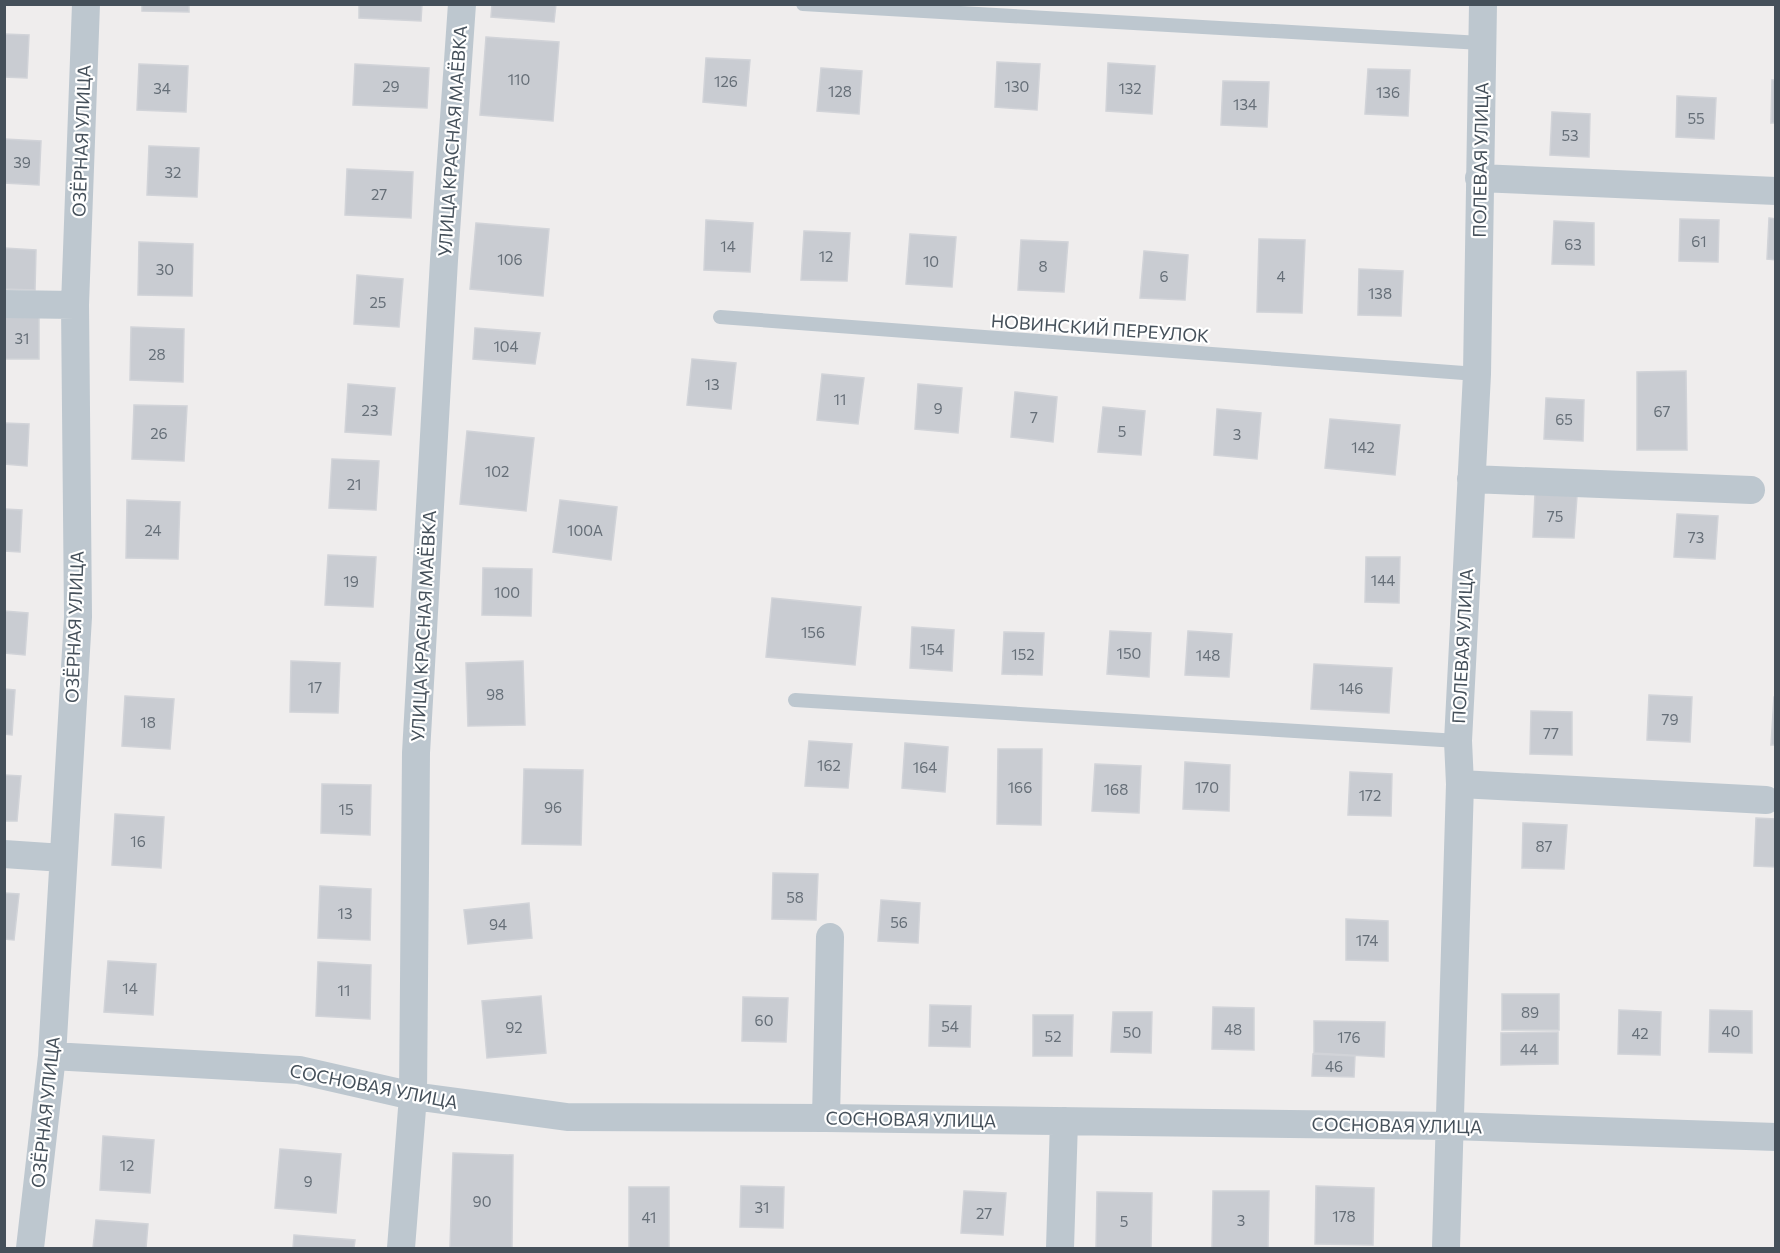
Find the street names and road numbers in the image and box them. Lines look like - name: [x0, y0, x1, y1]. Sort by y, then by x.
- street label: УЛИЦА КРАСНАЯ МАЁВКА: [433, 25, 471, 257]
- street label: ОЗЁРНАЯ УЛИЦА: [67, 65, 95, 217]
- street label: ПОЛЕВАЯ УЛИЦА: [1468, 82, 1492, 238]
- street label: НОВИНСКИЙ ПЕРЕУЛОК: [990, 309, 1210, 347]
- street label: УЛИЦА КРАСНАЯ МАЁВКА: [406, 510, 440, 742]
- street label: ОЗЁРНАЯ УЛИЦА: [60, 551, 88, 703]
- street label: ПОЛЕВАЯ УЛИЦА: [1447, 568, 1477, 724]
- street label: ОЗЁРНАЯ УЛИЦА: [26, 1035, 64, 1189]
- street label: СОСНОВАЯ УЛИЦА: [288, 1059, 460, 1113]
- street label: СОСНОВАЯ УЛИЦА: [825, 1107, 997, 1131]
- street label: СОСНОВАЯ УЛИЦА: [1311, 1113, 1483, 1137]

